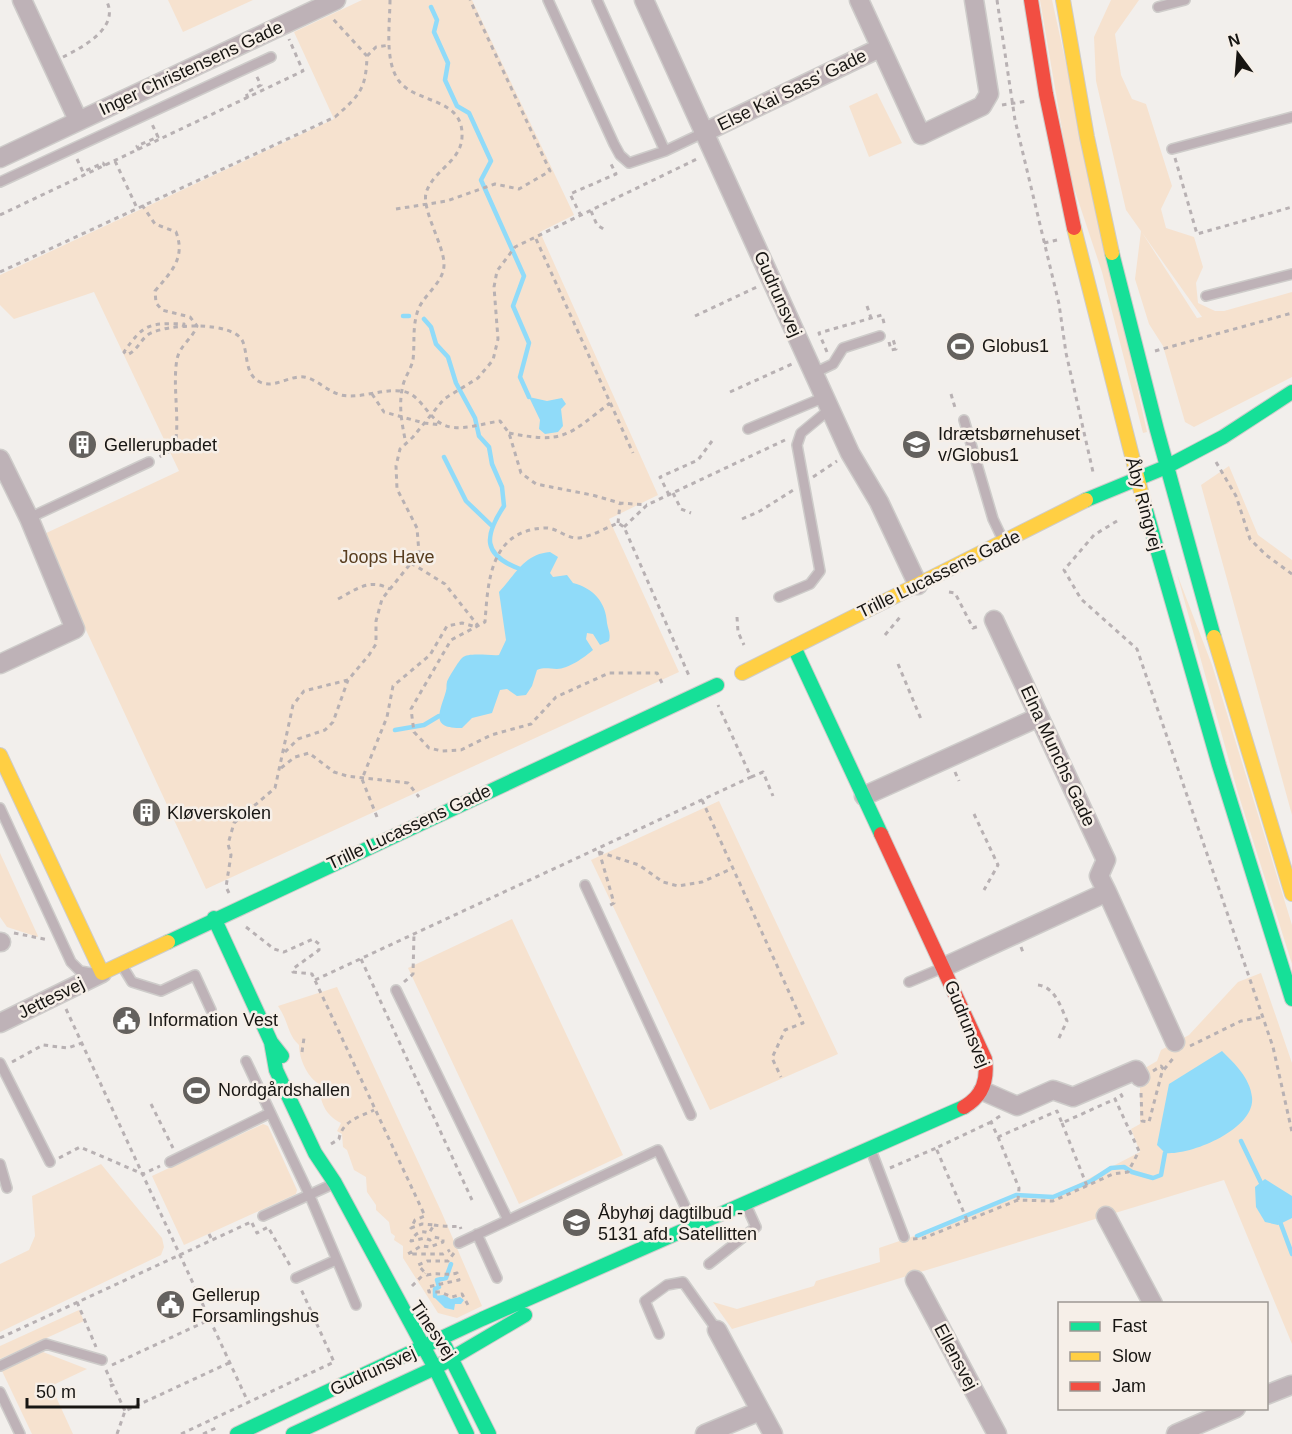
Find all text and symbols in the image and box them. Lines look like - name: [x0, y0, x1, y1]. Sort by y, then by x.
- street label: Inger Christensens Gade: [96, 17, 286, 119]
- north arrow: [1208, 24, 1268, 84]
- text: N: [1226, 30, 1242, 50]
- street label: Else Kai Sass' Gade: [714, 45, 870, 135]
- street label: Gudrunsvej: [750, 248, 806, 340]
- sports icon: Globus1: [945, 330, 977, 362]
- place label: Globus1: [982, 336, 1049, 356]
- place label: Idrætsbørnehuset v/Globus1: [938, 424, 1080, 465]
- school or university icon: Idrætsbørnehuset v/Globus1: [901, 428, 933, 460]
- building icon: Gellerupbadet: [67, 429, 99, 461]
- place label: Gellerupbadet: [104, 435, 217, 455]
- street label: Åby Ringvej: [1122, 455, 1166, 553]
- street label: Trille Lucassens Gade: [854, 526, 1024, 622]
- park label: Joops Have: [339, 547, 435, 567]
- street label: Elna Munchs Gade: [1017, 682, 1099, 830]
- street label: Trille Lucassens Gade: [324, 780, 494, 874]
- building icon: Kløverskolen: [130, 797, 162, 829]
- place label: Kløverskolen: [167, 803, 271, 823]
- street label: Jettesvej: [15, 973, 87, 1023]
- street label: Gudrunsvej: [940, 978, 994, 1070]
- public building icon: Information Vest: [111, 1004, 143, 1036]
- place label: Information Vest: [148, 1010, 278, 1030]
- sports icon: Nordgårdshallen: [181, 1074, 213, 1106]
- place label: Nordgårdshallen: [218, 1080, 350, 1100]
- place label: Åbyhøj dagtilbud - 5131 afd. Satellitten: [598, 1203, 757, 1244]
- school or university icon: Åbyhøj dagtilbud - 5131 afd. Satellitten: [561, 1207, 593, 1239]
- place label: Gellerup Forsamlingshus: [192, 1285, 319, 1326]
- public building icon: Gellerup Forsamlingshus: [155, 1289, 187, 1321]
- street label: Tinesvej: [406, 1297, 460, 1363]
- legend: [1058, 1302, 1268, 1410]
- text: Fast: [1112, 1316, 1147, 1336]
- street label: Ellensvej: [930, 1320, 982, 1394]
- street label: Gudrunsvej: [327, 1342, 419, 1400]
- text: Slow: [1112, 1346, 1152, 1366]
- scale bar: [27, 1371, 138, 1409]
- text: Jam: [1112, 1376, 1146, 1396]
- text: 50 m: [36, 1382, 76, 1402]

